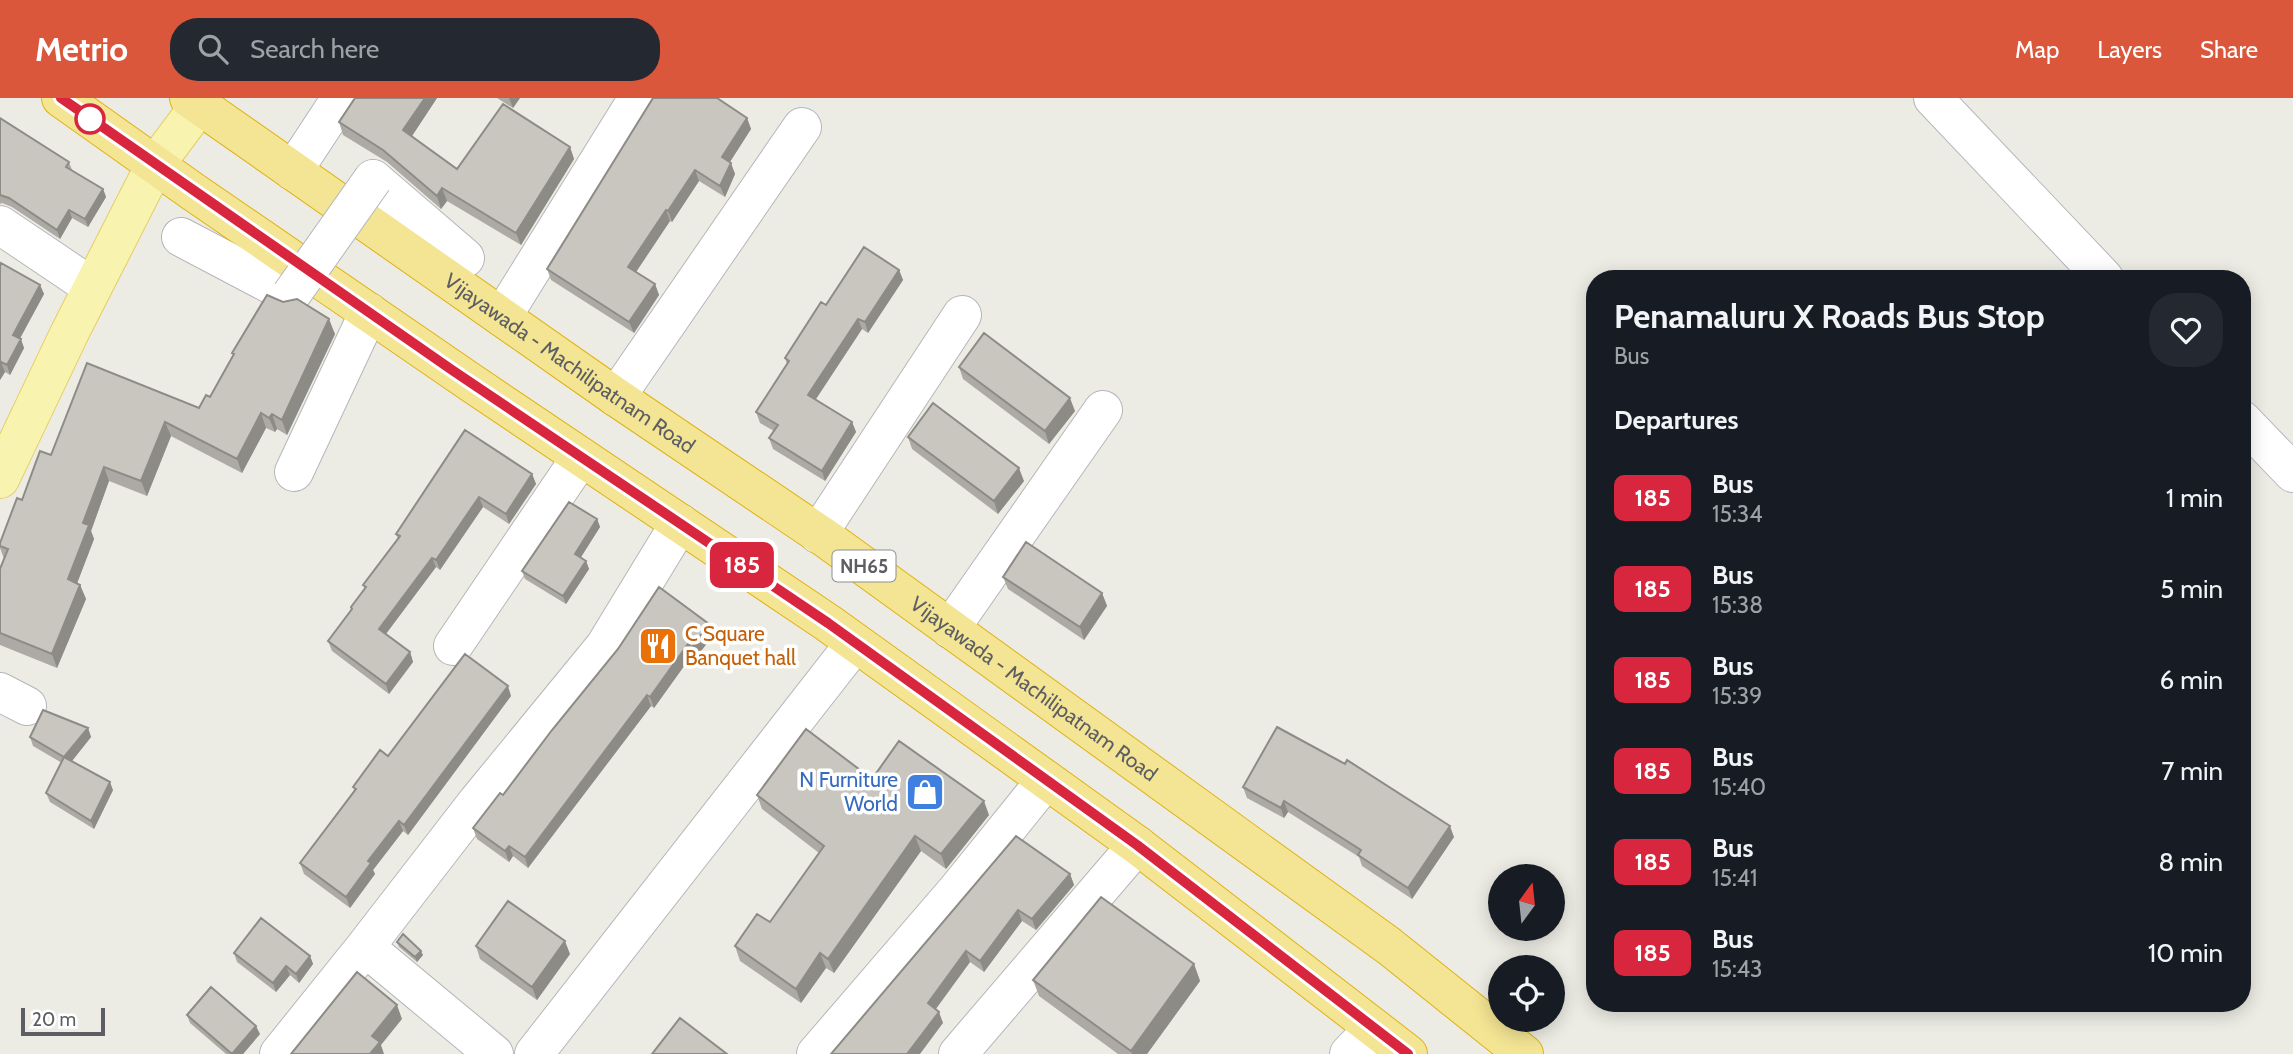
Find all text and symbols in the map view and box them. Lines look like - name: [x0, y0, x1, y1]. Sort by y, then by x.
- search box: [170, 18, 660, 81]
- text: Metrio: [35, 29, 128, 69]
- icon: search: [194, 30, 232, 68]
- text: Search here: [250, 33, 379, 65]
- text: Map: [2015, 35, 2059, 64]
- text: Layers: [2097, 35, 2162, 64]
- text: Share: [2200, 35, 2258, 64]
- unlabelled marker: [75, 104, 105, 134]
- street label: Vijayawada - Machilipatnam Road: [440, 268, 700, 459]
- button: heart: [2149, 293, 2223, 367]
- text: Penamaluru X Roads Bus Stop: [1614, 296, 2045, 336]
- text: Bus: [1614, 342, 1649, 370]
- text: Departures: [1614, 404, 1738, 436]
- text: Bus: [1712, 468, 1753, 500]
- text: 1 min: [2166, 482, 2223, 514]
- text: 185: [1634, 483, 1671, 512]
- text: 15:34: [1712, 500, 1762, 528]
- line badge: 185: [702, 542, 782, 588]
- text: 185: [724, 550, 760, 579]
- road number: NH65: [832, 551, 896, 582]
- text: Bus: [1712, 559, 1753, 591]
- text: 5 min: [2160, 573, 2223, 605]
- text: 185: [1634, 574, 1671, 603]
- street label: Vijayawada - Machilipatnam Road: [906, 591, 1163, 786]
- text: 15:38: [1712, 591, 1763, 619]
- place label: C Square Banquet hall: [685, 621, 796, 670]
- restaurant icon: C Square Banquet hall: [637, 625, 679, 667]
- text: Bus: [1712, 650, 1753, 682]
- text: 6 min: [2160, 664, 2223, 696]
- text: 185: [1634, 665, 1671, 694]
- text: 15:39: [1712, 682, 1762, 710]
- text: Bus: [1712, 741, 1753, 773]
- text: 7 min: [2161, 755, 2223, 787]
- text: 185: [1634, 756, 1671, 785]
- place label: N Furniture World: [799, 767, 898, 816]
- shop icon: N Furniture World: [904, 771, 946, 813]
- text: 15:40: [1712, 773, 1766, 801]
- text: Bus: [1712, 832, 1753, 864]
- text: 8 min: [2159, 846, 2223, 878]
- text: 185: [1634, 847, 1671, 876]
- north arrow: [1488, 864, 1564, 942]
- map controls: [1488, 864, 1565, 1032]
- text: 15:41: [1712, 864, 1758, 892]
- text: Bus: [1712, 923, 1753, 955]
- text: 10 min: [2148, 937, 2223, 969]
- text: 185: [1634, 938, 1671, 967]
- button: locate: [1488, 955, 1565, 1032]
- text: 15:43: [1712, 955, 1762, 983]
- scale bar: [21, 1005, 105, 1037]
- text: 20 m: [32, 1008, 76, 1031]

